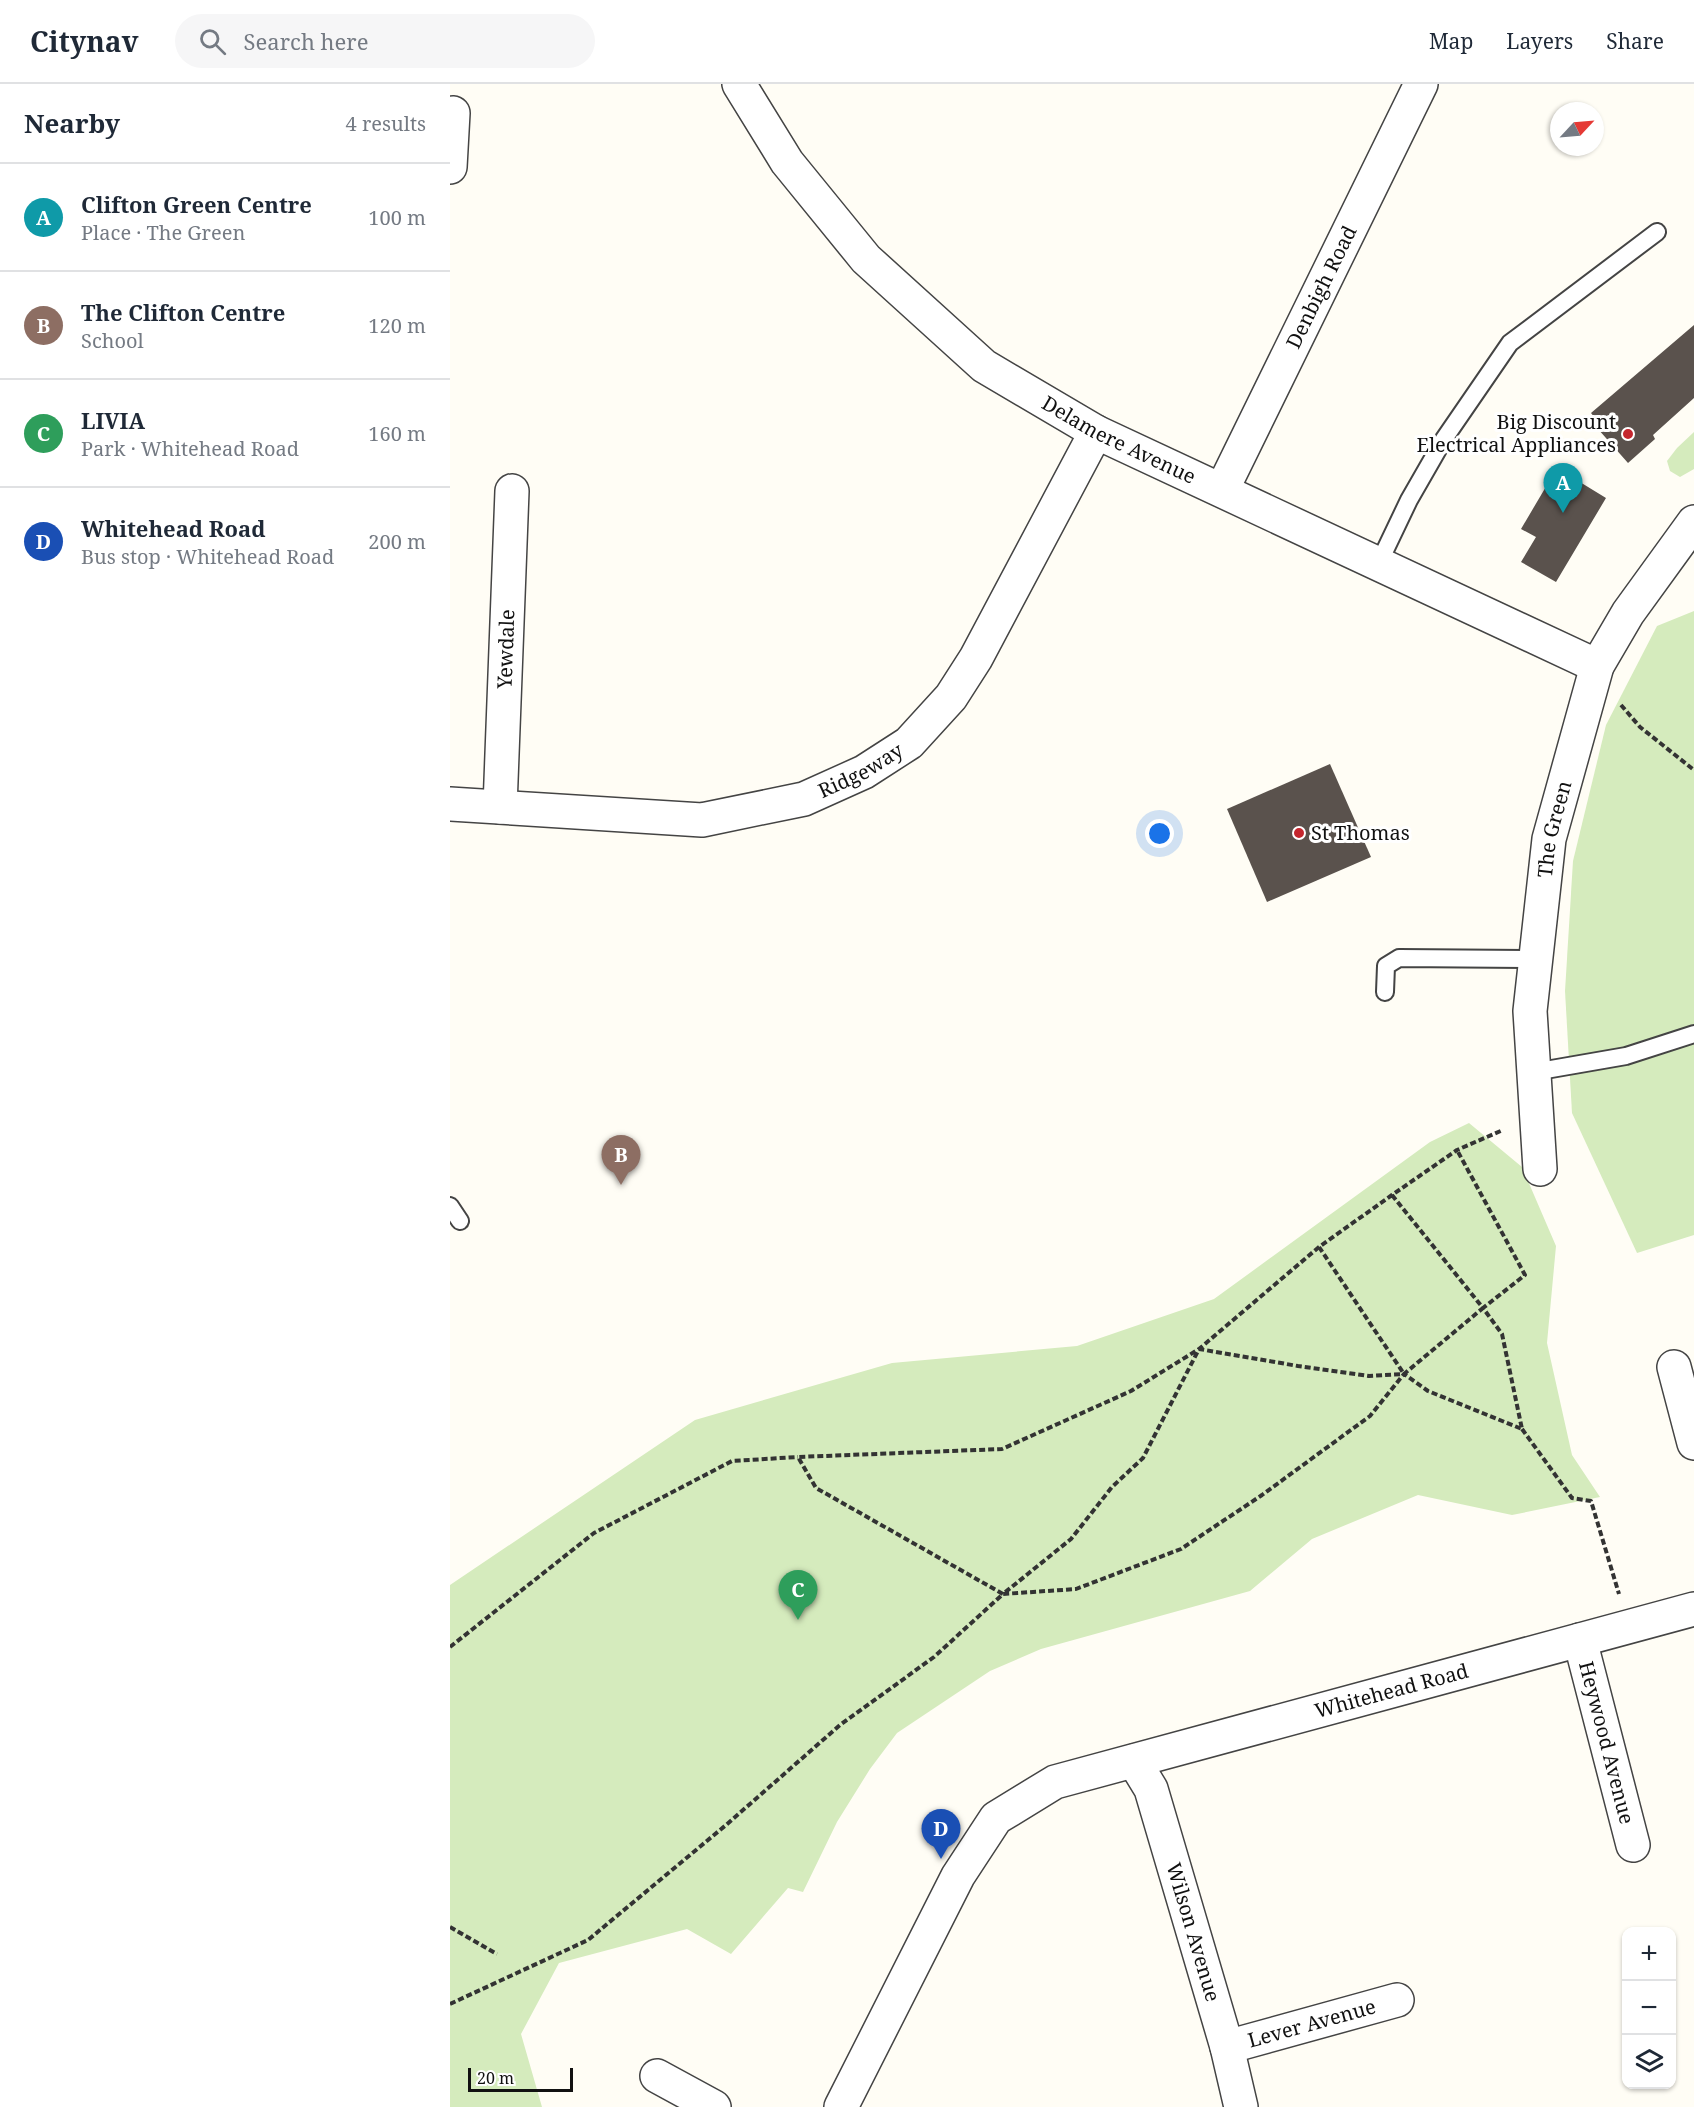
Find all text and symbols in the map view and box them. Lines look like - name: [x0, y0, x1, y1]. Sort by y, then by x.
- search box: [175, 14, 595, 68]
- text: Citynav: [30, 22, 139, 60]
- icon: search: [196, 25, 229, 58]
- text: Search here: [244, 26, 368, 56]
- text: Map: [1429, 27, 1473, 55]
- text: Layers: [1506, 27, 1573, 55]
- text: Share: [1606, 27, 1664, 55]
- north arrow: [1550, 102, 1604, 156]
- text: Nearby: [24, 105, 120, 141]
- text: 4 results: [346, 110, 426, 137]
- text: Clifton Green Centre: [81, 189, 312, 219]
- text: A: [36, 204, 51, 231]
- text: 100 m: [368, 204, 426, 231]
- text: Place · The Green: [81, 219, 245, 246]
- street label: Denbigh Road: [1279, 221, 1363, 353]
- text: The Clifton Centre: [81, 297, 285, 327]
- text: B: [37, 312, 50, 339]
- text: 120 m: [368, 312, 426, 339]
- text: School: [81, 327, 144, 354]
- street label: Delamere Avenue: [1037, 389, 1200, 490]
- text: LIVIA: [81, 405, 145, 435]
- place label: Big Discount Electrical Appliances: [1416, 408, 1616, 458]
- text: C: [37, 420, 50, 447]
- text: 160 m: [368, 420, 426, 447]
- marker: Big Discount Electrical Appliances: [1621, 427, 1635, 441]
- text: Park · Whitehead Road: [81, 435, 299, 462]
- pin: A: [1544, 464, 1582, 513]
- text: Whitehead Road: [81, 513, 266, 543]
- text: D: [36, 528, 51, 555]
- text: 200 m: [368, 528, 426, 555]
- text: Bus stop · Whitehead Road: [81, 543, 334, 570]
- street label: Yewdale: [490, 609, 520, 690]
- street label: Ridgeway: [814, 736, 909, 804]
- street label: The Green: [1531, 777, 1578, 879]
- your location: [1145, 819, 1174, 848]
- place label: St Thomas: [1311, 819, 1410, 846]
- marker: St Thomas: [1292, 826, 1306, 840]
- pin: B: [602, 1136, 640, 1185]
- pin: C: [778, 1570, 818, 1620]
- street label: Whitehead Road: [1311, 1657, 1471, 1724]
- street label: Heywood Avenue: [1573, 1658, 1641, 1827]
- pin: D: [922, 1810, 960, 1859]
- street label: Wilson Avenue: [1160, 1859, 1227, 2005]
- map controls: [1622, 1927, 1676, 2089]
- button: +: [1622, 1927, 1676, 1981]
- button: −: [1622, 1981, 1676, 2035]
- street label: Lever Avenue: [1245, 1993, 1379, 2054]
- button: layers: [1622, 2035, 1676, 2089]
- scale bar: [468, 2065, 573, 2092]
- text: 20 m: [477, 2067, 514, 2089]

